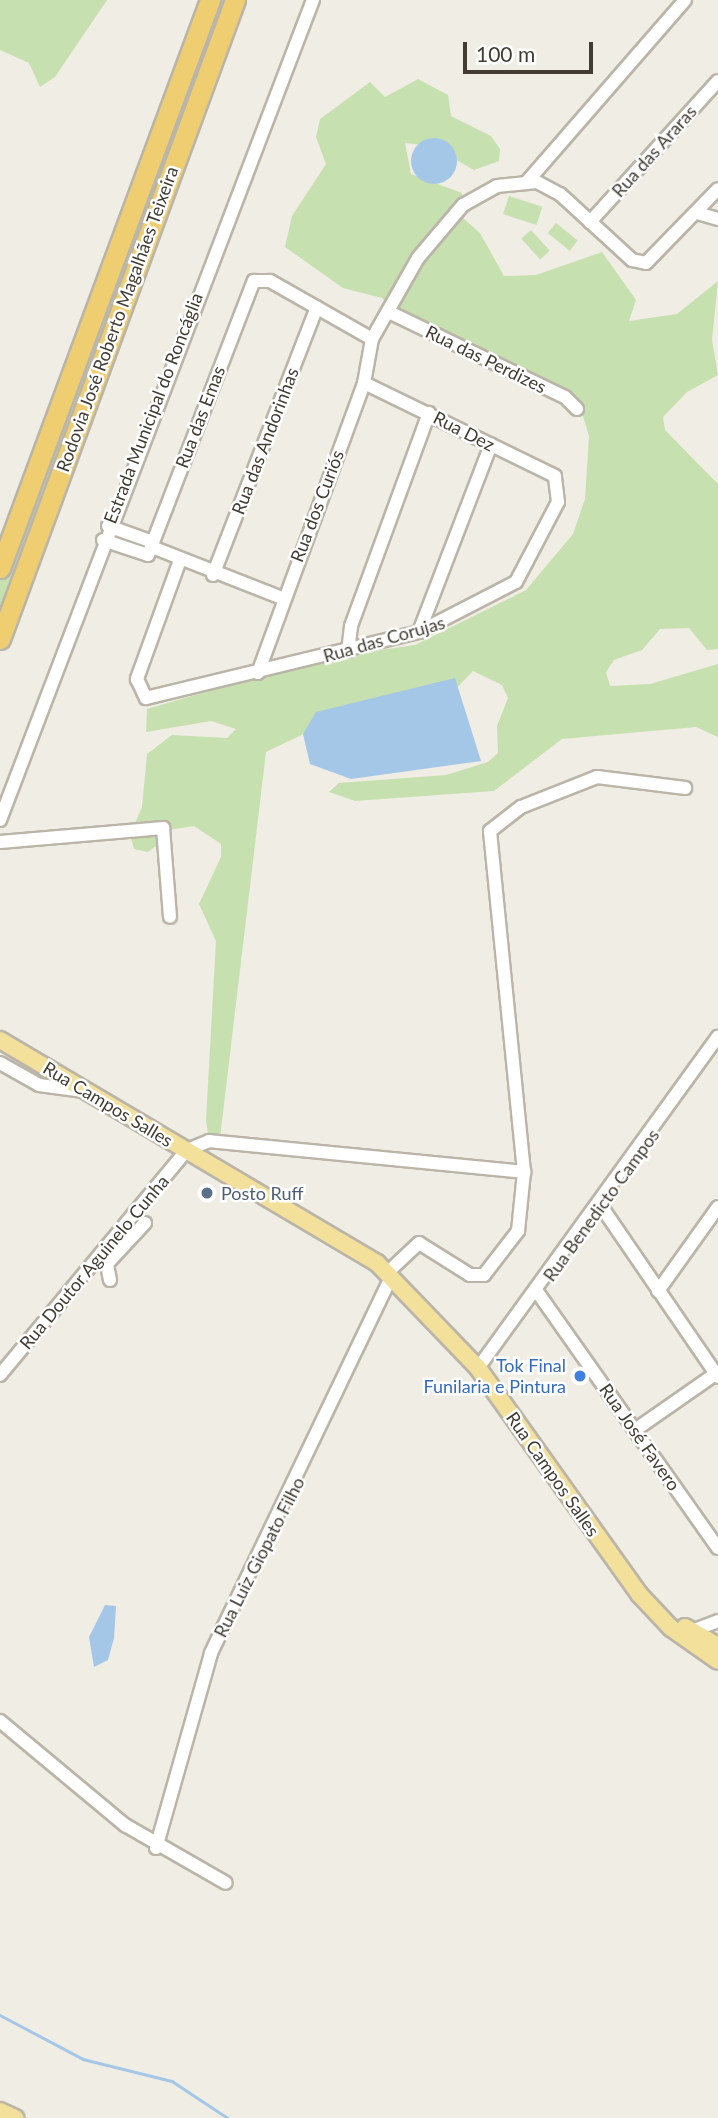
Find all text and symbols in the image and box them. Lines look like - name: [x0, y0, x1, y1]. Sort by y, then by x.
- scale bar: [466, 28, 596, 72]
- text: 100 m: [476, 41, 535, 66]
- street label: Rua das Araras: [607, 100, 701, 202]
- street label: Rodovia José Roberto Magalhães Teixeira: [51, 163, 183, 475]
- street label: Estrada Municipal do Roncáglia: [99, 290, 207, 526]
- street label: Rua das Perdizes: [422, 320, 550, 398]
- street label: Rua das Emas: [171, 363, 229, 471]
- street label: Rua das Andorinhas: [227, 364, 303, 518]
- street label: Rua Dez: [430, 406, 498, 456]
- street label: Rua dos Curiós: [286, 447, 348, 565]
- street label: Rua das Corujas: [321, 611, 447, 667]
- street label: Rua Campos Salles: [39, 1057, 177, 1151]
- street label: Rua Benedicto Campos: [538, 1125, 664, 1285]
- street label: Rua Doutor Aguinelo Cunha: [15, 1170, 173, 1354]
- place label: Posto Ruff: [221, 1182, 303, 1204]
- marker: Posto Ruff: [199, 1185, 215, 1201]
- place label: Tok Final Funilaria e Pintura: [424, 1355, 566, 1398]
- marker: Tok Final Funilaria e Pintura: [572, 1368, 588, 1384]
- street label: Rua José Favero: [595, 1379, 685, 1495]
- street label: Rua Campos Salles: [502, 1407, 604, 1541]
- street label: Rua Luiz Giopato Filho: [209, 1473, 309, 1641]

